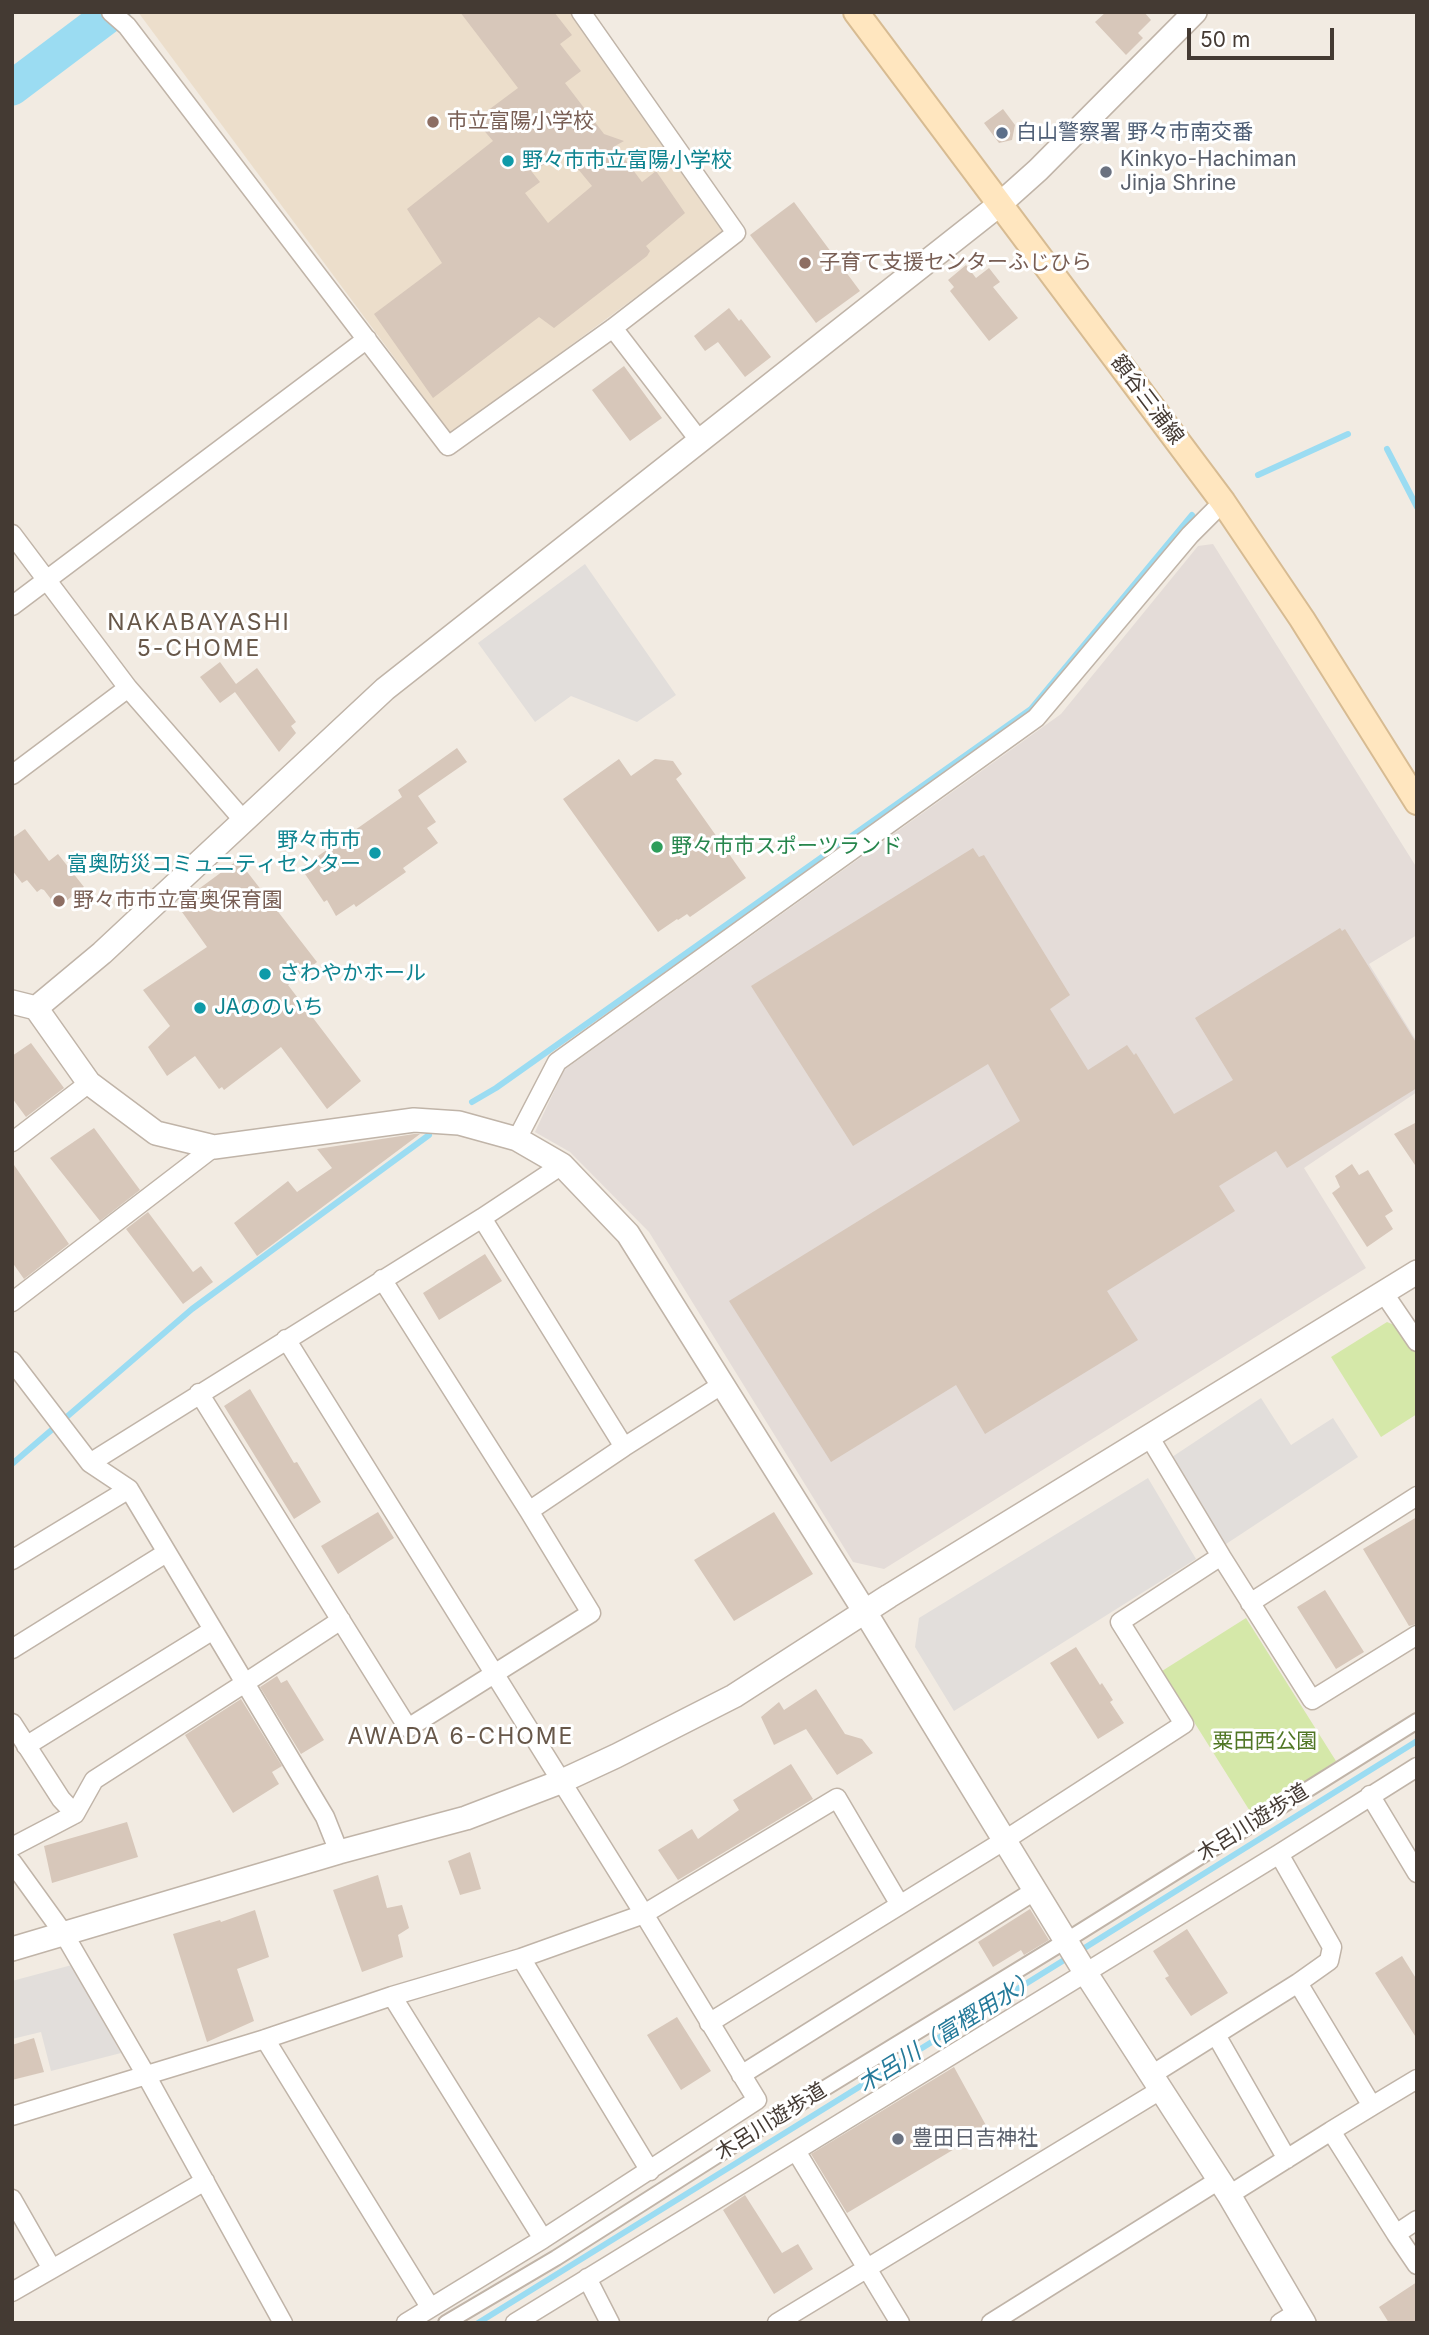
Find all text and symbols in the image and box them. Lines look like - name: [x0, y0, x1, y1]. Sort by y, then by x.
- scale bar: [1191, 14, 1338, 58]
- text: 50 m: [1200, 27, 1250, 52]
- place label: 市立富陽小学校: [447, 109, 594, 135]
- marker: 市立富陽小学校: [425, 114, 441, 130]
- place label: 白山警察署 野々市南交番: [1016, 120, 1253, 146]
- marker: 白山警察署 野々市南交番: [994, 125, 1010, 141]
- place label: Kinkyo-Hachiman Jinja Shrine: [1120, 147, 1297, 197]
- place label: 野々市市立富陽小学校: [522, 148, 732, 174]
- marker: 野々市市立富陽小学校: [500, 153, 516, 169]
- marker: Kinkyo-Hachiman Jinja Shrine: [1098, 164, 1114, 180]
- place label: 子育て支援センターふじひら: [819, 250, 1092, 276]
- marker: 子育て支援センターふじひら: [797, 255, 813, 271]
- street label: 額谷三浦線: [1105, 350, 1189, 450]
- district label: NAKABAYASHI 5-CHOME: [109, 609, 289, 663]
- place label: 野々市市 富奥防災コミュニティセンター: [67, 828, 361, 878]
- place label: 野々市市スポーツランド: [671, 834, 902, 860]
- marker: 野々市市スポーツランド: [649, 839, 665, 855]
- marker: 野々市市 富奥防災コミュニティセンター: [367, 845, 383, 861]
- place label: 野々市市立富奥保育園: [73, 888, 283, 914]
- marker: 野々市市立富奥保育園: [51, 893, 67, 909]
- place label: さわやかホール: [279, 961, 426, 987]
- marker: さわやかホール: [257, 966, 273, 982]
- place label: JAののいち: [214, 995, 324, 1021]
- marker: JAののいち: [192, 1000, 208, 1016]
- district label: AWADA 6-CHOME: [349, 1723, 573, 1751]
- park label: 粟田西公園: [1213, 1729, 1317, 1755]
- street label: 木呂川遊歩道: [1193, 1779, 1313, 1867]
- water label: 木呂川（富樫用水）: [853, 1965, 1043, 2099]
- street label: 木呂川遊歩道: [711, 2078, 831, 2166]
- place label: 豊田日吉神社: [912, 2126, 1038, 2152]
- marker: 豊田日吉神社: [890, 2131, 906, 2147]

